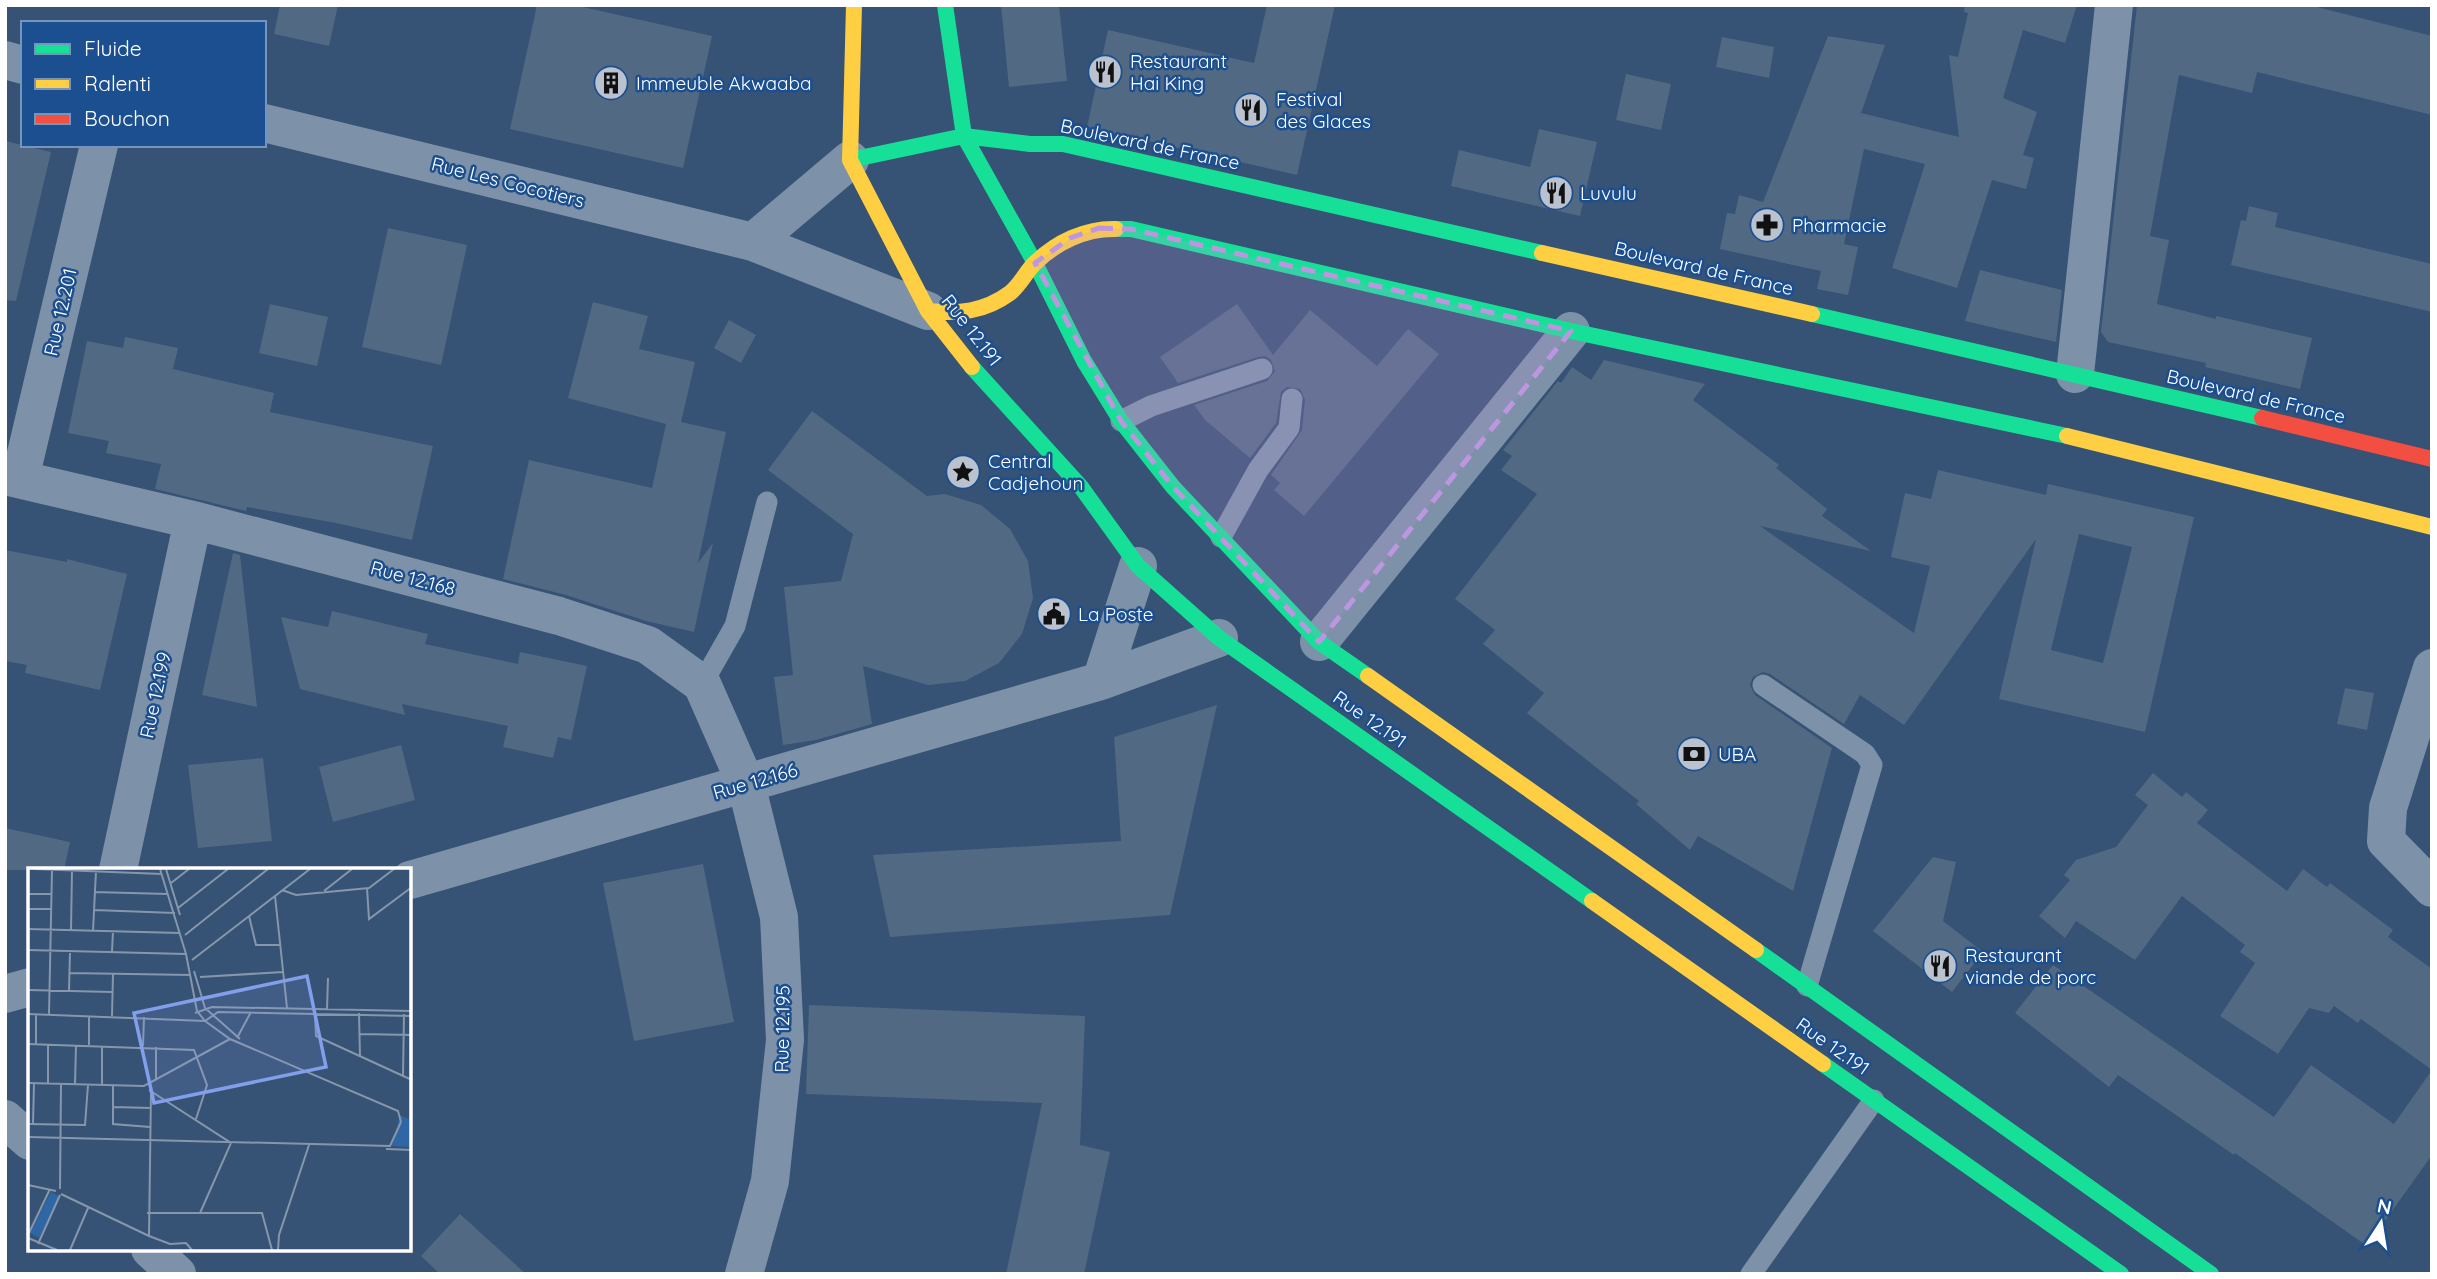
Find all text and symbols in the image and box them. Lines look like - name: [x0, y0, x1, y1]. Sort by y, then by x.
- legend: [21, 21, 266, 147]
- text: Fluide: [84, 35, 142, 61]
- place label: Restaurant Hai King: [1130, 49, 1227, 95]
- restaurant icon: Restaurant Hai King: [1086, 53, 1124, 91]
- building icon: Immeuble Akwaaba: [592, 64, 630, 102]
- text: Ralenti: [84, 70, 151, 96]
- place label: Immeuble Akwaaba: [636, 71, 812, 95]
- place label: Festival des Glaces: [1276, 87, 1371, 133]
- restaurant icon: Festival des Glaces: [1232, 91, 1270, 129]
- text: Bouchon: [84, 105, 170, 131]
- street label: Boulevard de France: [1058, 113, 1242, 175]
- street label: Rue Les Cocotiers: [429, 151, 587, 213]
- restaurant icon: Luvulu: [1537, 174, 1575, 212]
- place label: Luvulu: [1580, 181, 1637, 205]
- pharmacy icon: Pharmacie: [1748, 206, 1786, 244]
- place label: Pharmacie: [1792, 213, 1886, 237]
- street label: Boulevard de France: [1612, 236, 1796, 300]
- street label: Rue 12.201: [38, 266, 82, 358]
- street label: Rue 12.191: [937, 289, 1007, 371]
- street label: Boulevard de France: [2164, 364, 2348, 428]
- place label: Central Cadjehoun: [988, 449, 1083, 495]
- place icon: Central Cadjehoun: [944, 453, 982, 491]
- street label: Rue 12.168: [368, 555, 458, 601]
- public building icon: La Poste: [1035, 595, 1073, 633]
- place label: La Poste: [1078, 602, 1153, 626]
- street label: Rue 12.199: [134, 650, 176, 740]
- street label: Rue 12.191: [1329, 685, 1411, 753]
- bank icon: UBA: [1675, 735, 1713, 773]
- place label: UBA: [1718, 742, 1756, 766]
- street label: Rue 12.166: [710, 757, 800, 805]
- inset map: [28, 868, 411, 1251]
- place label: Restaurant viande de porc: [1965, 943, 2096, 989]
- restaurant icon: Restaurant viande de porc: [1921, 947, 1959, 985]
- street label: Rue 12.195: [769, 985, 795, 1073]
- street label: Rue 12.191: [1792, 1012, 1874, 1080]
- north arrow: [2346, 1188, 2416, 1258]
- text: N: [2375, 1193, 2394, 1220]

